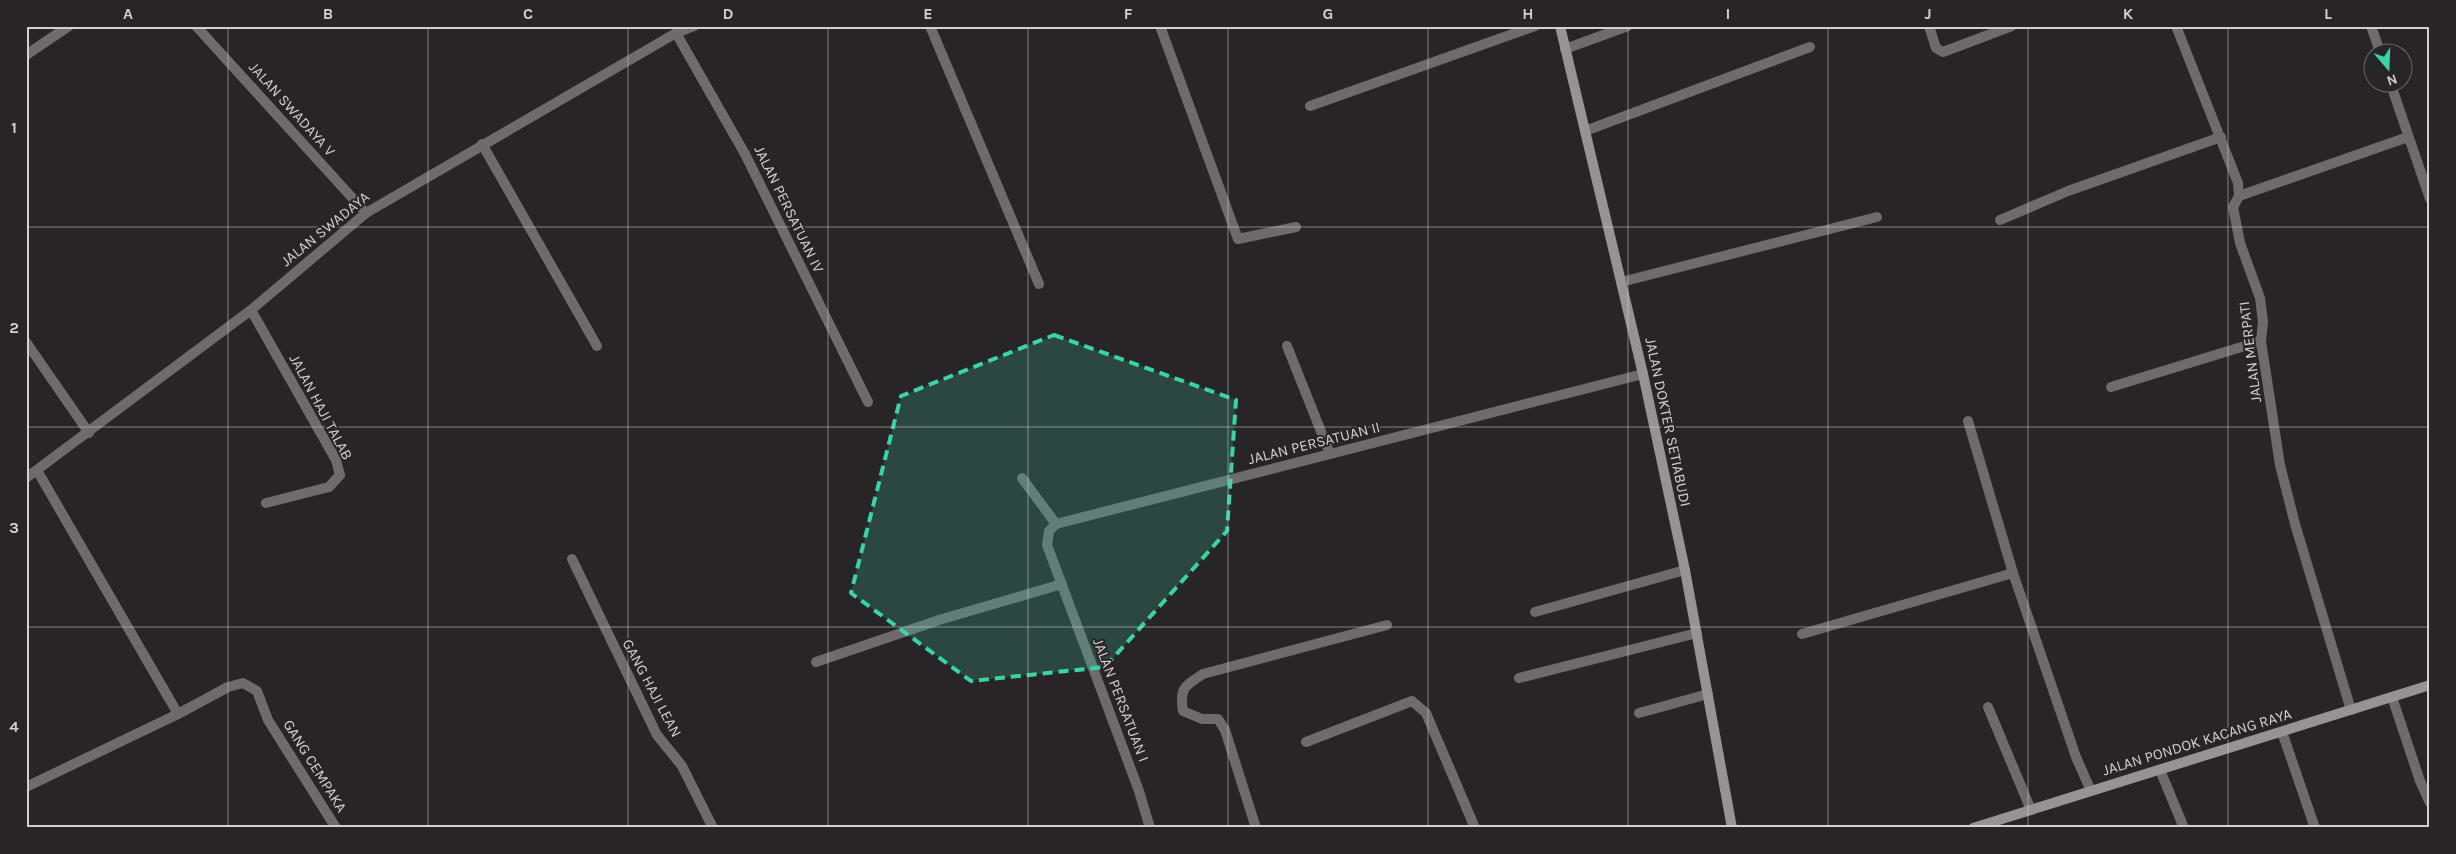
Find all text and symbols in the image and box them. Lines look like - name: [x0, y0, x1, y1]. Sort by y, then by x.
- text: A: [123, 4, 133, 23]
- text: B: [323, 4, 333, 23]
- text: C: [523, 4, 533, 23]
- text: D: [723, 4, 734, 23]
- text: E: [923, 4, 933, 23]
- text: F: [1124, 4, 1133, 23]
- text: G: [1323, 4, 1333, 23]
- text: H: [1522, 4, 1534, 23]
- text: I: [1726, 4, 1730, 23]
- text: J: [1924, 4, 1932, 23]
- text: K: [2123, 4, 2134, 23]
- text: L: [2324, 4, 2332, 23]
- north arrow: [2364, 42, 2414, 92]
- street label: JALAN SWADAYA V: [245, 58, 339, 160]
- text: N: [2385, 70, 2400, 89]
- text: 1: [11, 118, 17, 137]
- street label: JALAN PERSATUAN IV: [750, 142, 828, 276]
- street label: JALAN SWADAYA: [277, 188, 373, 270]
- street label: JALAN MERPATI: [2235, 300, 2265, 404]
- text: 2: [9, 318, 19, 337]
- street label: JALAN DOKTER SETIABUDI: [1641, 336, 1695, 508]
- street label: JALAN HAJI TALAB: [286, 351, 356, 463]
- street label: JALAN PERSATUAN II: [1246, 418, 1382, 468]
- text: 3: [9, 518, 19, 537]
- street label: GANG HAJI LEAN: [619, 636, 685, 740]
- street label: JALAN PERSATUAN I: [1089, 636, 1153, 764]
- street label: JALAN PONDOK KACANG RAYA: [2100, 705, 2294, 779]
- street label: GANG CEMPAKA: [279, 716, 351, 816]
- text: 4: [9, 717, 19, 736]

